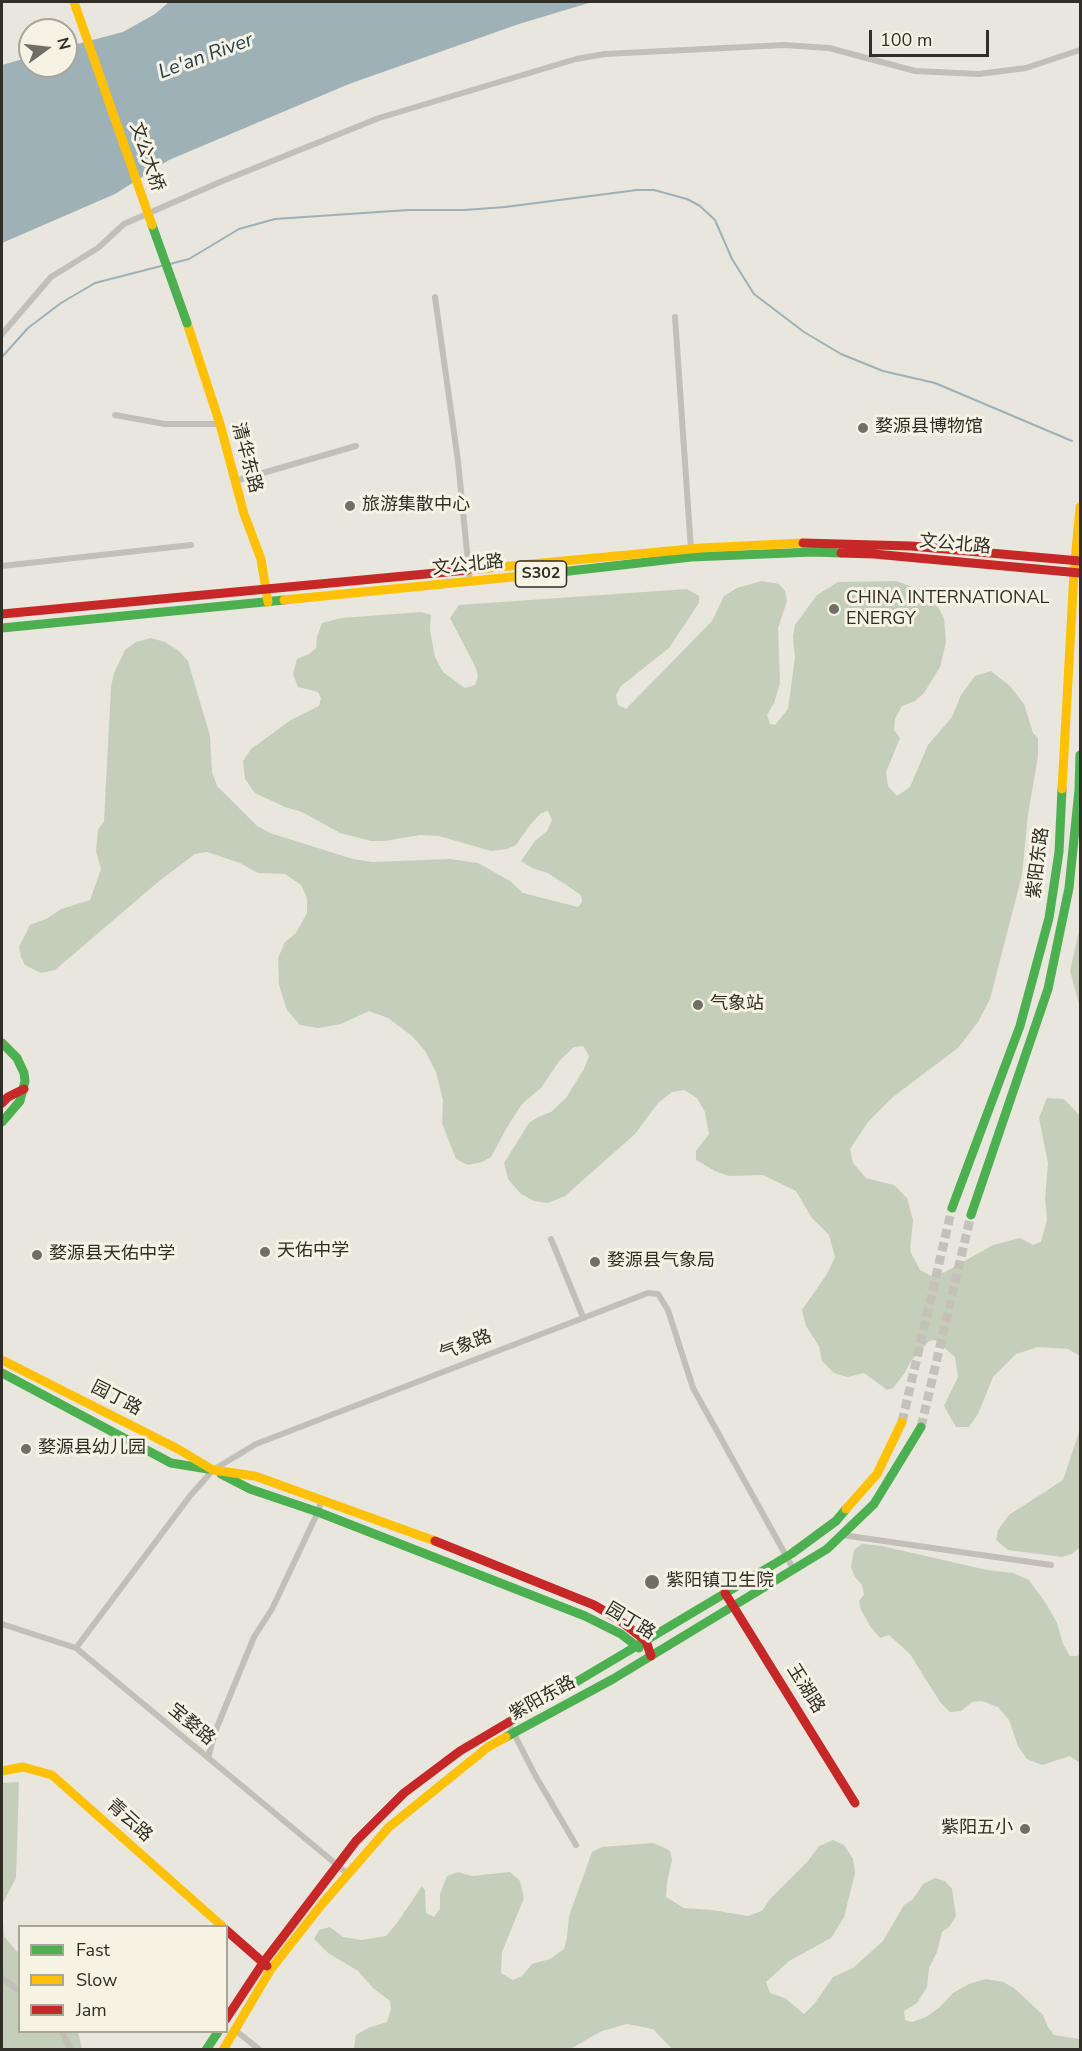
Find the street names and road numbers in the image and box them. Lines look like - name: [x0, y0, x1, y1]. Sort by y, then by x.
- street label: 文公大桥: [124, 119, 168, 195]
- street label: 清华东路: [226, 420, 266, 496]
- street label: 文公北路: [918, 531, 992, 559]
- street label: 文公北路: [431, 551, 505, 581]
- road number: S302: [516, 561, 566, 587]
- street label: 紫阳东路: [1024, 826, 1054, 900]
- street label: 气象路: [437, 1326, 495, 1366]
- street label: 园丁路: [87, 1377, 145, 1421]
- street label: 园丁路: [601, 1599, 659, 1645]
- street label: 玉湖路: [782, 1660, 828, 1718]
- street label: 紫阳东路: [506, 1672, 580, 1726]
- street label: 宝婺路: [163, 1699, 219, 1751]
- street label: 青云路: [102, 1795, 156, 1847]

